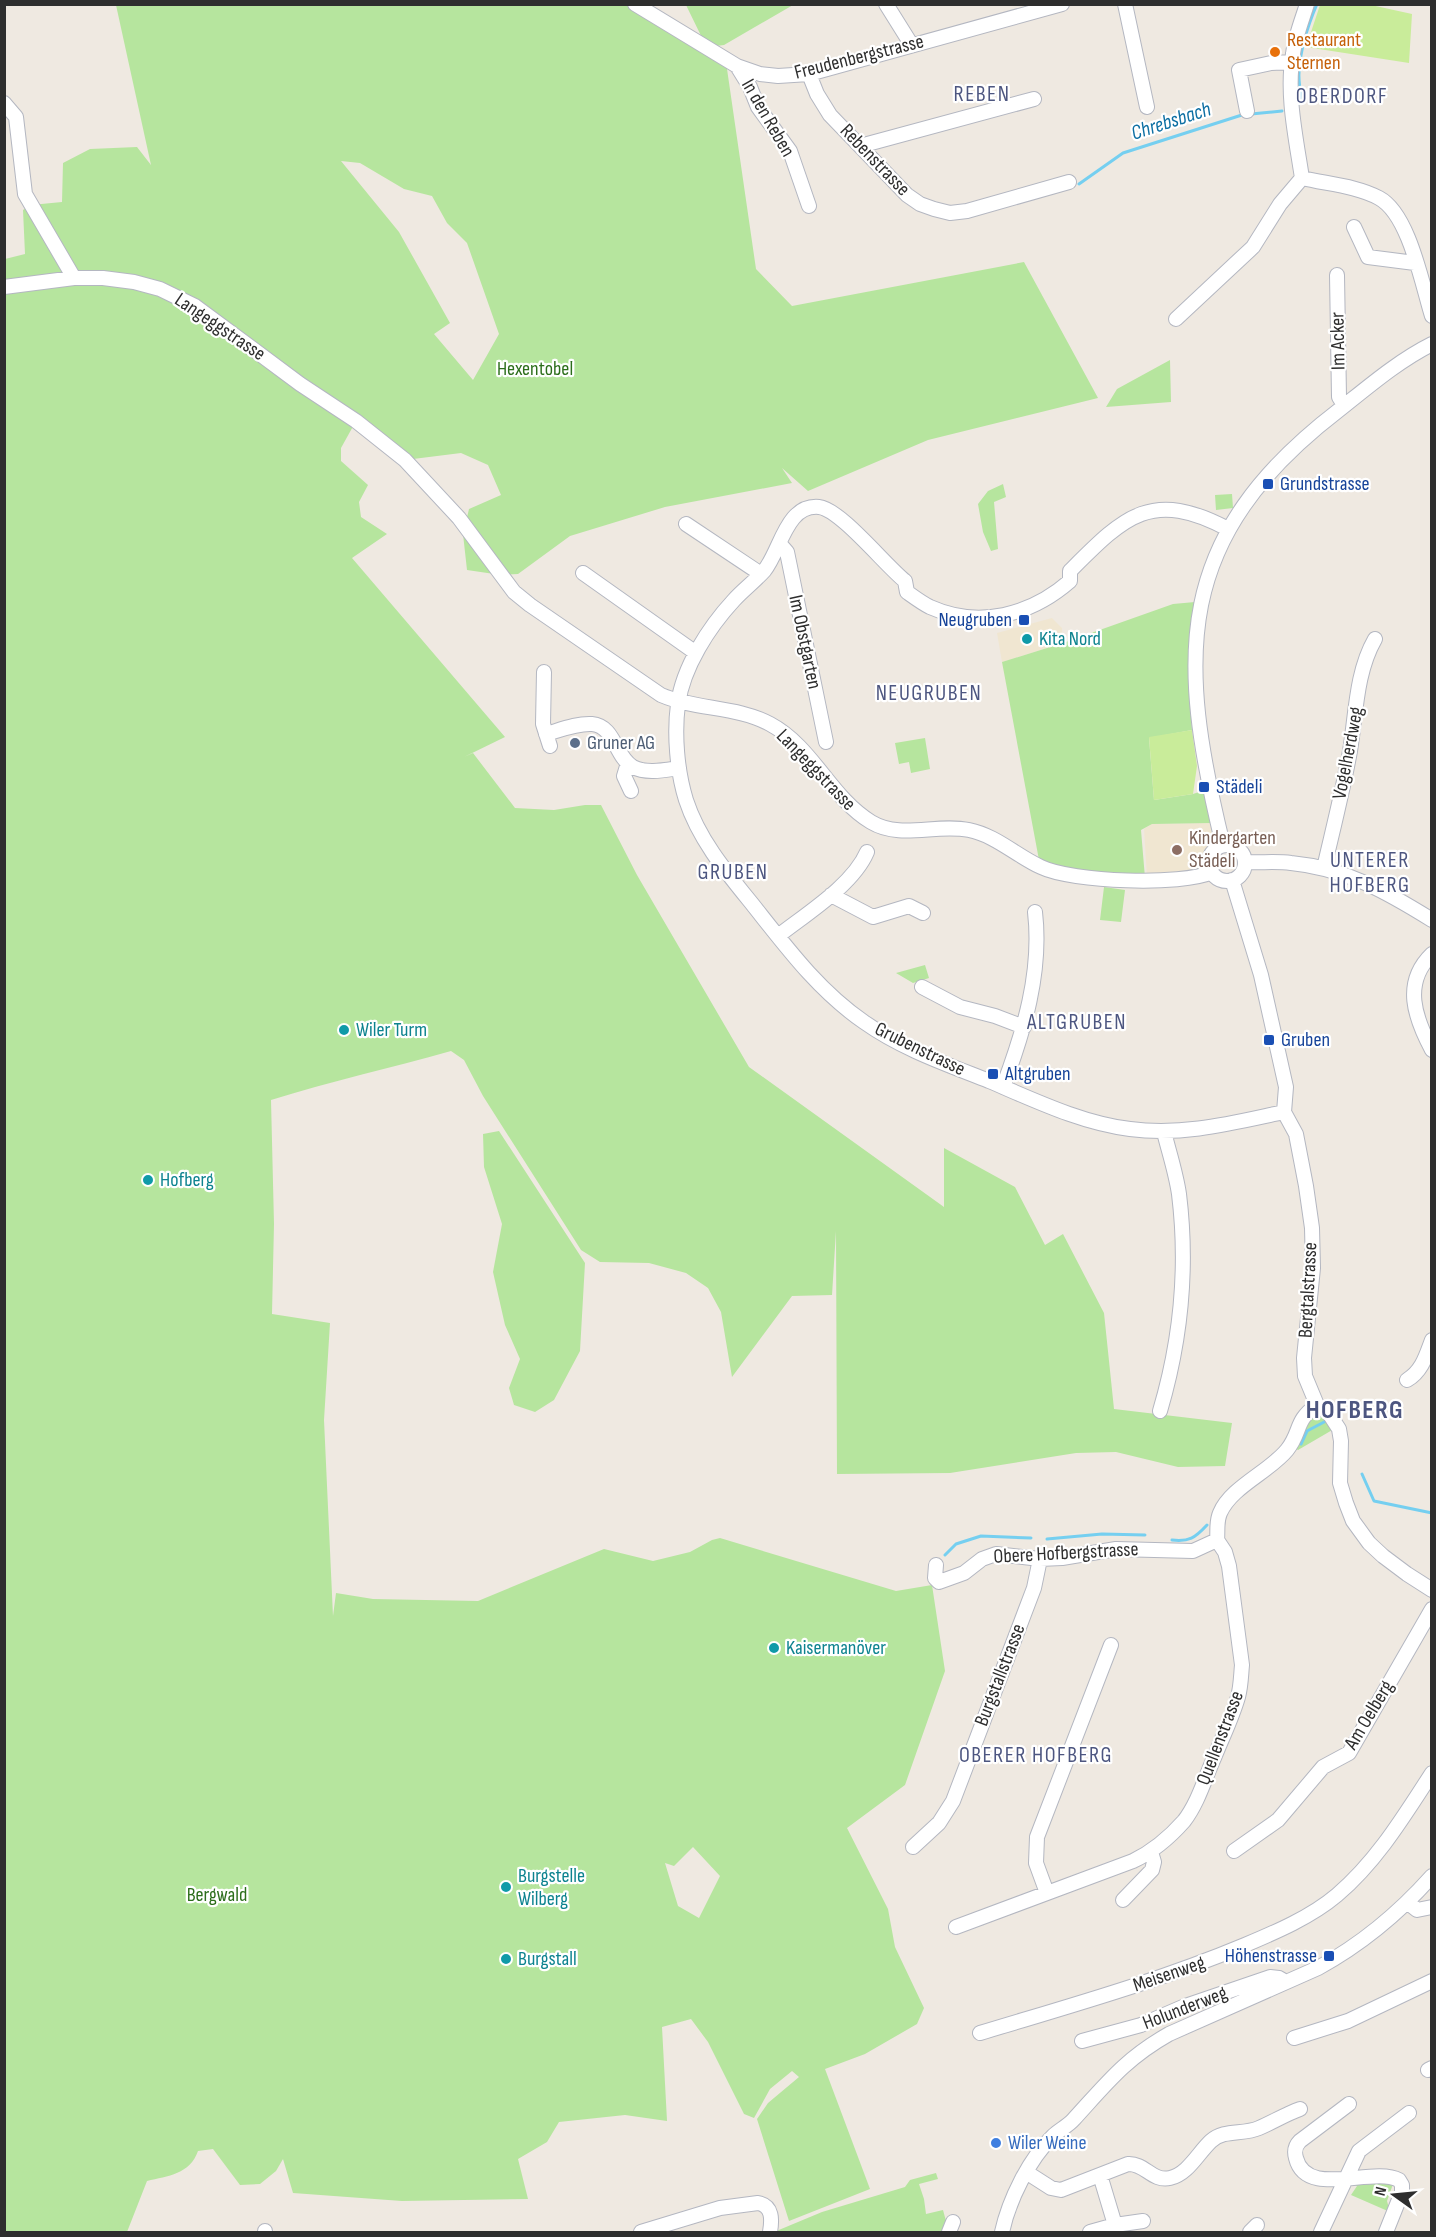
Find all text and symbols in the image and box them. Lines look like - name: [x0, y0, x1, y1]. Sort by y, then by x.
- place label: Restaurant Sternen: [1287, 28, 1361, 75]
- street label: Freudenbergstrasse: [792, 29, 926, 85]
- marker: Restaurant Sternen: [1268, 45, 1282, 59]
- street label: In den Reben: [736, 75, 800, 161]
- district label: REBEN: [954, 81, 1010, 108]
- district label: OBERDORF: [1296, 83, 1388, 110]
- water label: Chrebsbach: [1128, 96, 1214, 146]
- street label: Rebenstrasse: [835, 119, 915, 201]
- street label: Langeggstrasse: [170, 288, 270, 366]
- street label: Im Acker: [1325, 312, 1351, 370]
- park label: Hexentobel: [497, 357, 573, 381]
- place label: Grundstrasse: [1280, 472, 1370, 496]
- marker: Grundstrasse: [1261, 477, 1275, 491]
- street label: Im Obstgarten: [783, 593, 827, 691]
- place label: Neugruben: [938, 608, 1012, 632]
- marker: Neugruben: [1017, 613, 1031, 627]
- place label: Kita Nord: [1039, 627, 1101, 651]
- marker: Kita Nord: [1020, 632, 1034, 646]
- district label: NEUGRUBEN: [876, 680, 982, 707]
- street label: Vogelherdweg: [1327, 705, 1369, 801]
- street label: Langeggstrasse: [771, 724, 861, 816]
- place label: Gruner AG: [587, 731, 655, 755]
- marker: Gruner AG: [568, 736, 582, 750]
- place label: Städeli: [1216, 775, 1263, 799]
- marker: Städeli: [1197, 780, 1211, 794]
- place label: Kindergarten Städeli: [1189, 826, 1276, 873]
- marker: Kindergarten Städeli: [1170, 843, 1184, 857]
- district label: UNTERER HOFBERG: [1329, 847, 1411, 899]
- district label: GRUBEN: [697, 859, 769, 886]
- district label: ALTGRUBEN: [1026, 1009, 1127, 1036]
- street label: Grubenstrasse: [871, 1017, 969, 1081]
- place label: Wiler Turm: [356, 1018, 427, 1042]
- marker: Wiler Turm: [337, 1023, 351, 1037]
- place label: Gruben: [1281, 1028, 1330, 1052]
- marker: Gruben: [1262, 1033, 1276, 1047]
- place label: Altgruben: [1004, 1062, 1071, 1086]
- marker: Altgruben: [986, 1067, 1000, 1081]
- place label: Hofberg: [160, 1168, 214, 1192]
- marker: Hofberg: [141, 1173, 155, 1187]
- street label: Bergtalstrasse: [1294, 1241, 1322, 1339]
- district label: HOFBERG: [1306, 1395, 1404, 1426]
- street label: Obere Hofbergstrasse: [993, 1537, 1139, 1569]
- street label: Burgstallstrasse: [970, 1621, 1030, 1729]
- place label: Kaisermanöver: [786, 1636, 886, 1660]
- marker: Kaisermanöver: [767, 1641, 781, 1655]
- street label: Am Oelberg: [1339, 1676, 1399, 1755]
- street label: Quellenstrasse: [1191, 1688, 1249, 1788]
- district label: OBERER HOFBERG: [959, 1742, 1113, 1769]
- place label: Burgstelle Wilberg: [518, 1864, 585, 1911]
- marker: Burgstelle Wilberg: [499, 1880, 513, 1894]
- park label: Bergwald: [187, 1883, 247, 1907]
- place label: Höhenstrasse: [1225, 1944, 1317, 1968]
- place label: Burgstall: [518, 1947, 577, 1971]
- marker: Höhenstrasse: [1322, 1949, 1336, 1963]
- street label: Meisenweg: [1130, 1951, 1208, 1997]
- marker: Burgstall: [499, 1952, 513, 1966]
- street label: Holunderweg: [1139, 1981, 1231, 2035]
- place label: Wiler Weine: [1008, 2131, 1086, 2155]
- marker: Wiler Weine: [989, 2136, 1003, 2150]
- north arrow: [1364, 2165, 1424, 2225]
- text: N: [1371, 2185, 1391, 2198]

